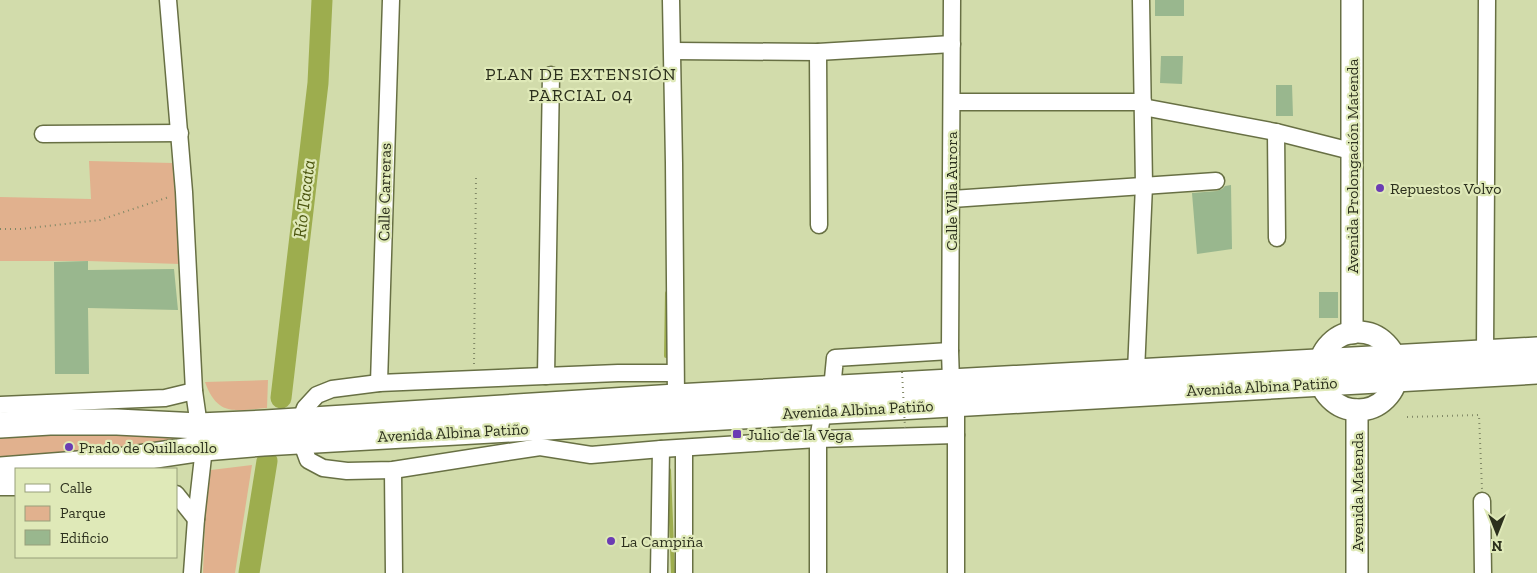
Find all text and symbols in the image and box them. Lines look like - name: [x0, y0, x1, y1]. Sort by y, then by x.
- street label: Avenida Prolongación Matenda: [1343, 58, 1362, 273]
- district label: PLAN DE EXTENSIÓN PARCIAL 04: [485, 63, 677, 106]
- street label: Calle Villa Aurora: [942, 131, 961, 251]
- street label: Calle Carreras: [374, 143, 395, 241]
- water label: Río Tacata: [288, 159, 320, 239]
- place label: Repuestos Volvo: [1390, 179, 1501, 198]
- marker: Repuestos Volvo: [1374, 182, 1386, 194]
- street label: Avenida Albina Patiño: [1186, 373, 1338, 400]
- street label: Avenida Albina Patiño: [782, 396, 934, 423]
- street label: Avenida Albina Patiño: [377, 419, 529, 446]
- place label: Julio de la Vega: [747, 425, 852, 444]
- marker: Julio de la Vega: [731, 428, 743, 440]
- street label: Avenida Matenda: [1348, 432, 1367, 552]
- place label: Prado de Quillacollo: [79, 438, 217, 457]
- marker: Prado de Quillacollo: [63, 441, 75, 453]
- legend: [15, 468, 178, 558]
- text: Calle: [60, 479, 92, 497]
- text: Parque: [60, 504, 106, 522]
- north arrow: [1472, 508, 1522, 558]
- text: Edificio: [60, 529, 109, 547]
- place label: La Campiña: [621, 532, 703, 551]
- marker: La Campiña: [605, 535, 617, 547]
- text: N: [1491, 537, 1502, 554]

